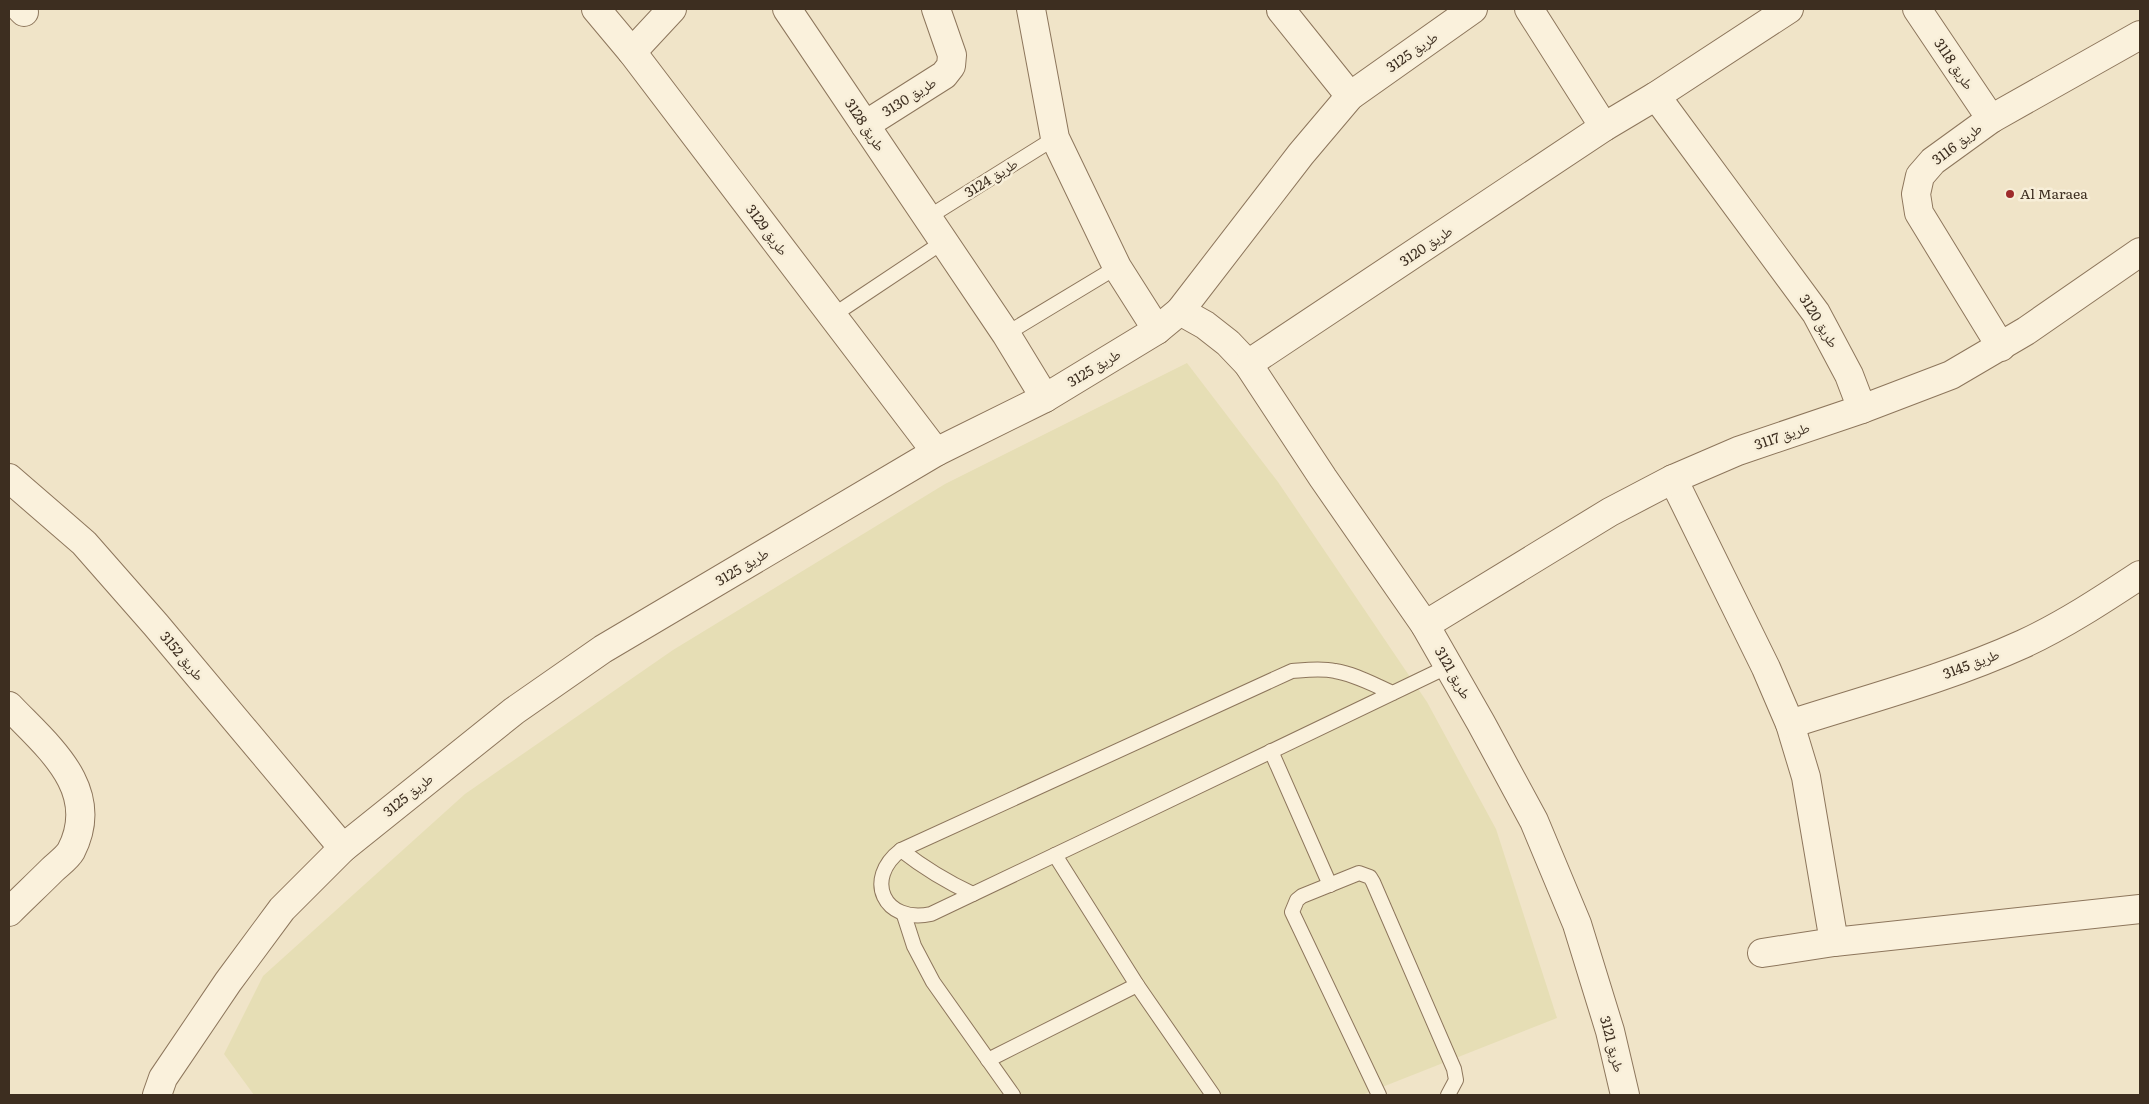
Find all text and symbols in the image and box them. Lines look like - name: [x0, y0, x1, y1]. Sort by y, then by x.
- street label: طريق 3125: [1382, 26, 1442, 77]
- street label: طريق 3118: [1929, 34, 1979, 94]
- street label: طريق 3130: [878, 72, 940, 122]
- street label: طريق 3128: [840, 94, 891, 155]
- street label: طريق 3116: [1927, 118, 1986, 169]
- street label: طريق 3124: [960, 153, 1022, 202]
- place label: Al Maraea: [2020, 183, 2088, 203]
- marker: Al Maraea: [2004, 188, 2016, 200]
- street label: طريق 3129: [741, 200, 794, 260]
- street label: طريق 3120: [1395, 220, 1456, 271]
- street label: طريق 3120: [1795, 290, 1844, 352]
- street label: طريق 3125: [1063, 343, 1124, 392]
- street label: طريق 3117: [1751, 416, 1812, 455]
- street label: طريق 3125: [711, 542, 772, 591]
- street label: طريق 3152: [155, 626, 209, 685]
- street label: طريق 3121: [1430, 643, 1477, 703]
- street label: طريق 3145: [1939, 643, 2002, 684]
- street label: طريق 3125: [378, 768, 437, 821]
- street label: طريق 3121: [1595, 1013, 1630, 1074]

